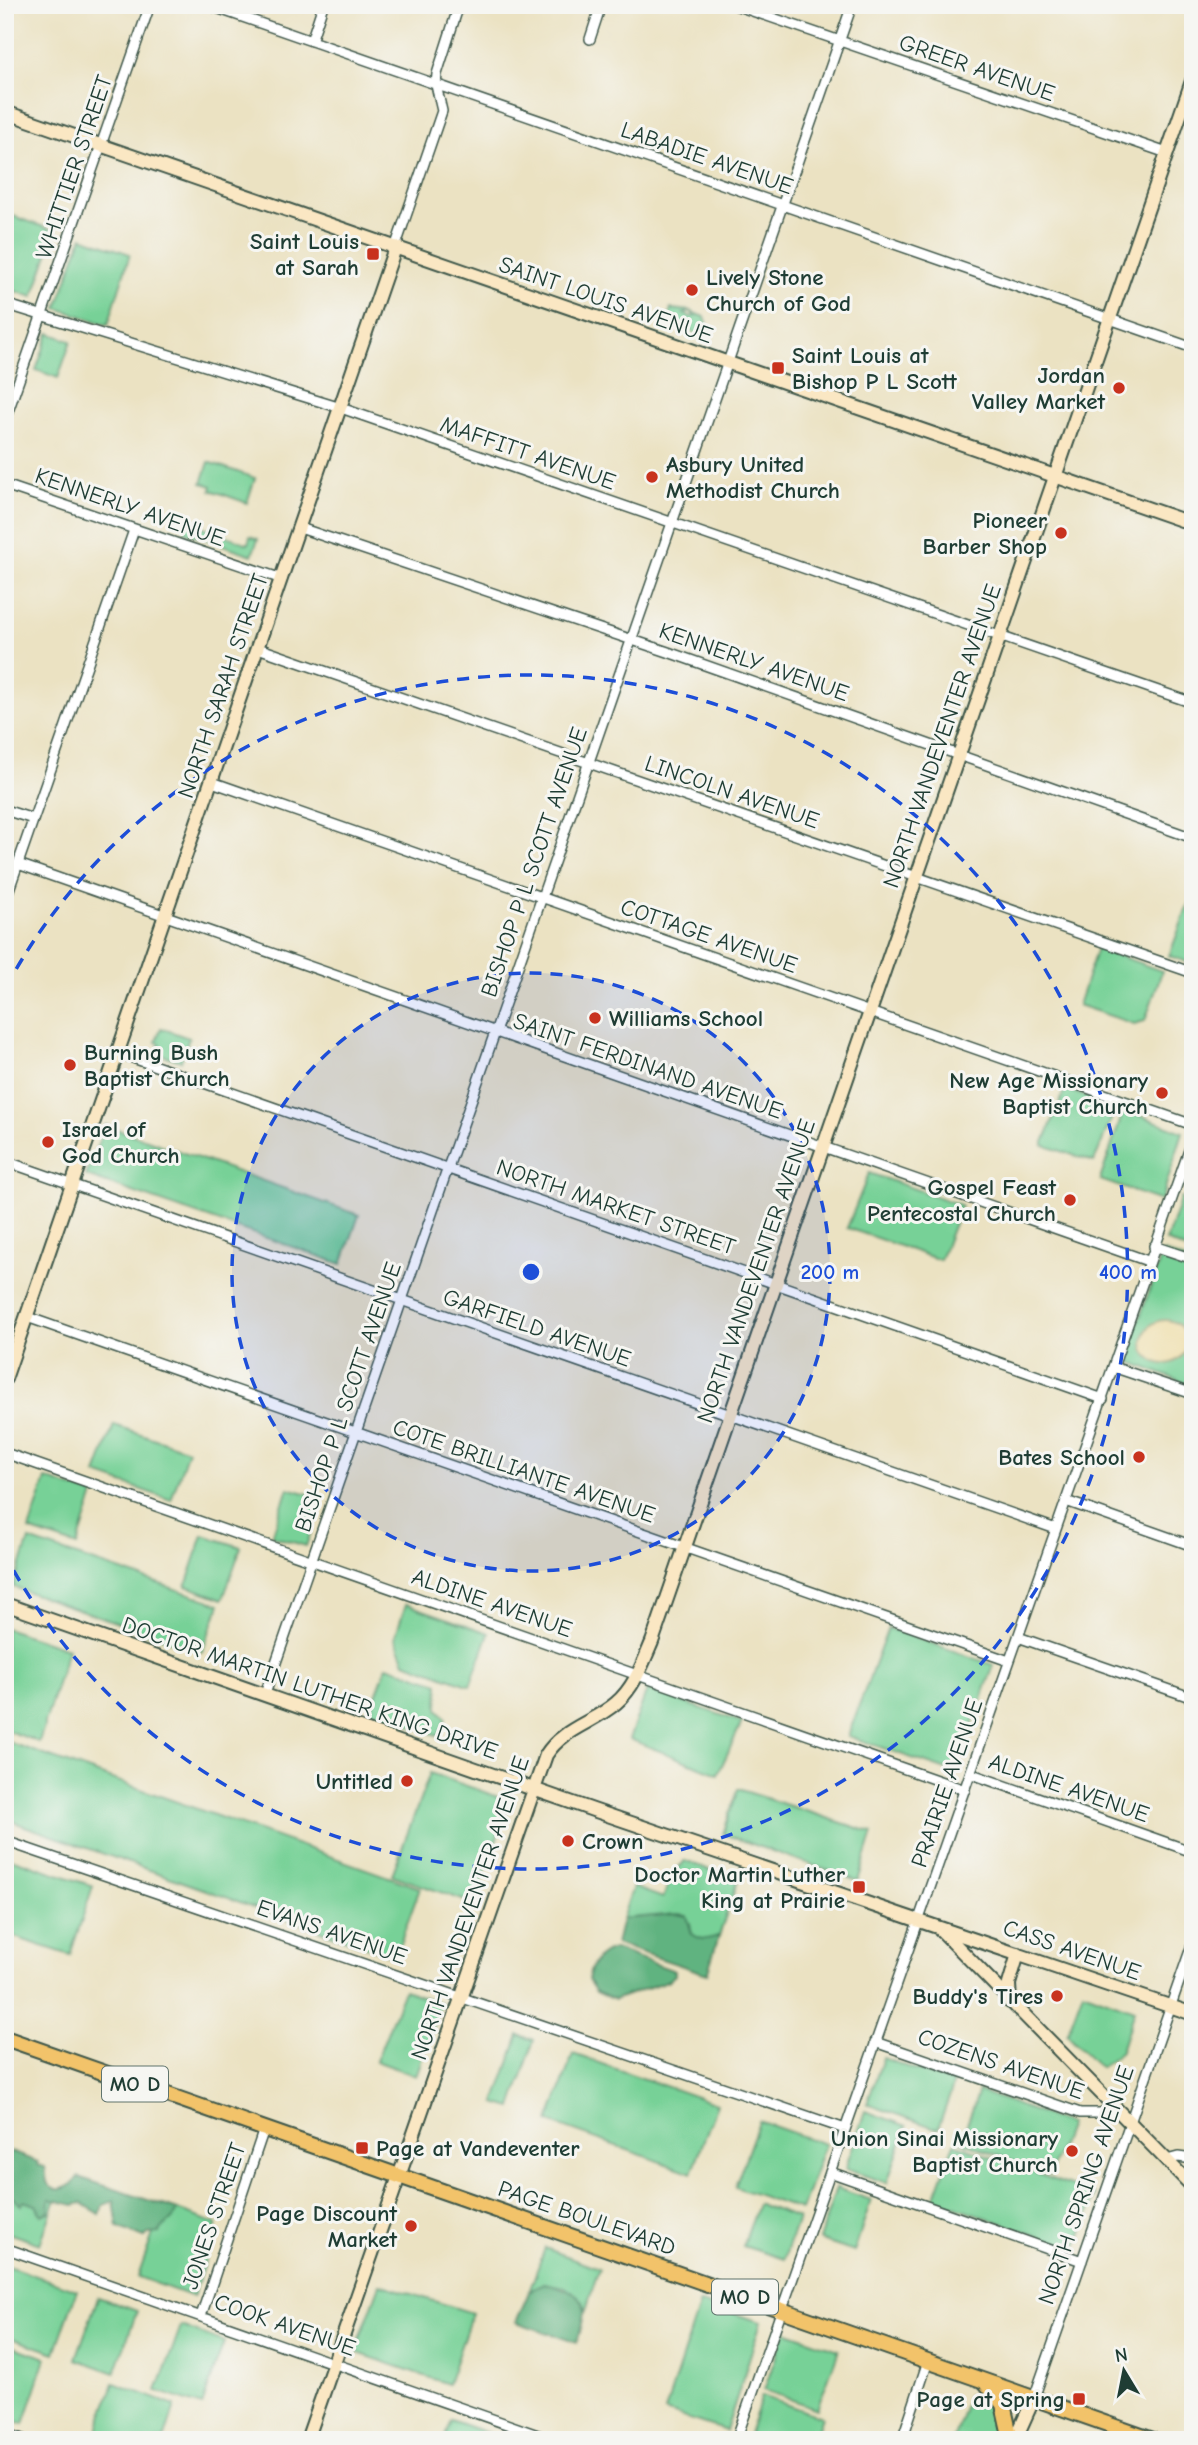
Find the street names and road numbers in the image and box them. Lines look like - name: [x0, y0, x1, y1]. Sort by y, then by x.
- street label: GREER AVENUE: [896, 29, 1058, 107]
- street label: WHITTIER STREET: [30, 72, 118, 262]
- street label: LABADIE AVENUE: [617, 116, 797, 200]
- street label: SAINT LOUIS AVENUE: [496, 251, 717, 349]
- street label: MAFFITT AVENUE: [437, 410, 619, 496]
- street label: KENNERLY AVENUE: [31, 462, 229, 552]
- street label: NORTH SARAH STREET: [172, 570, 274, 802]
- street label: NORTH VANDEVENTER AVENUE: [877, 580, 1007, 892]
- street label: KENNERLY AVENUE: [655, 617, 853, 707]
- street label: BISHOP P L SCOTT AVENUE: [475, 723, 593, 1001]
- street label: LINCOLN AVENUE: [641, 750, 823, 834]
- street label: COTTAGE AVENUE: [617, 893, 801, 979]
- street label: SAINT FERDINAND AVENUE: [510, 1007, 786, 1125]
- street label: NORTH VANDEVENTER AVENUE: [691, 1115, 821, 1427]
- street label: NORTH MARKET STREET: [493, 1153, 739, 1261]
- street label: BISHOP P L SCOTT AVENUE: [289, 1258, 407, 1536]
- street label: GARFIELD AVENUE: [440, 1283, 635, 1373]
- street label: COTE BRILLIANTE AVENUE: [389, 1413, 659, 1529]
- street label: ALDINE AVENUE: [408, 1563, 576, 1643]
- street label: DOCTOR MARTIN LUTHER KING DRIVE: [119, 1611, 502, 1765]
- street label: PRAIRIE AVENUE: [905, 1695, 989, 1871]
- street label: ALDINE AVENUE: [985, 1748, 1153, 1828]
- street label: NORTH VANDEVENTER AVENUE: [405, 1752, 535, 2064]
- street label: EVANS AVENUE: [253, 1894, 411, 1970]
- street label: CASS AVENUE: [1000, 1914, 1145, 1986]
- street label: COZENS AVENUE: [914, 2023, 1088, 2105]
- street label: NORTH SPRING AVENUE: [1032, 2062, 1140, 2308]
- road number: MO D: [102, 2066, 168, 2102]
- street label: JONES STREET: [176, 2139, 252, 2293]
- street label: PAGE BOULEVARD: [495, 2175, 679, 2261]
- road number: MO D: [712, 2280, 778, 2314]
- street label: COOK AVENUE: [211, 2288, 359, 2362]

